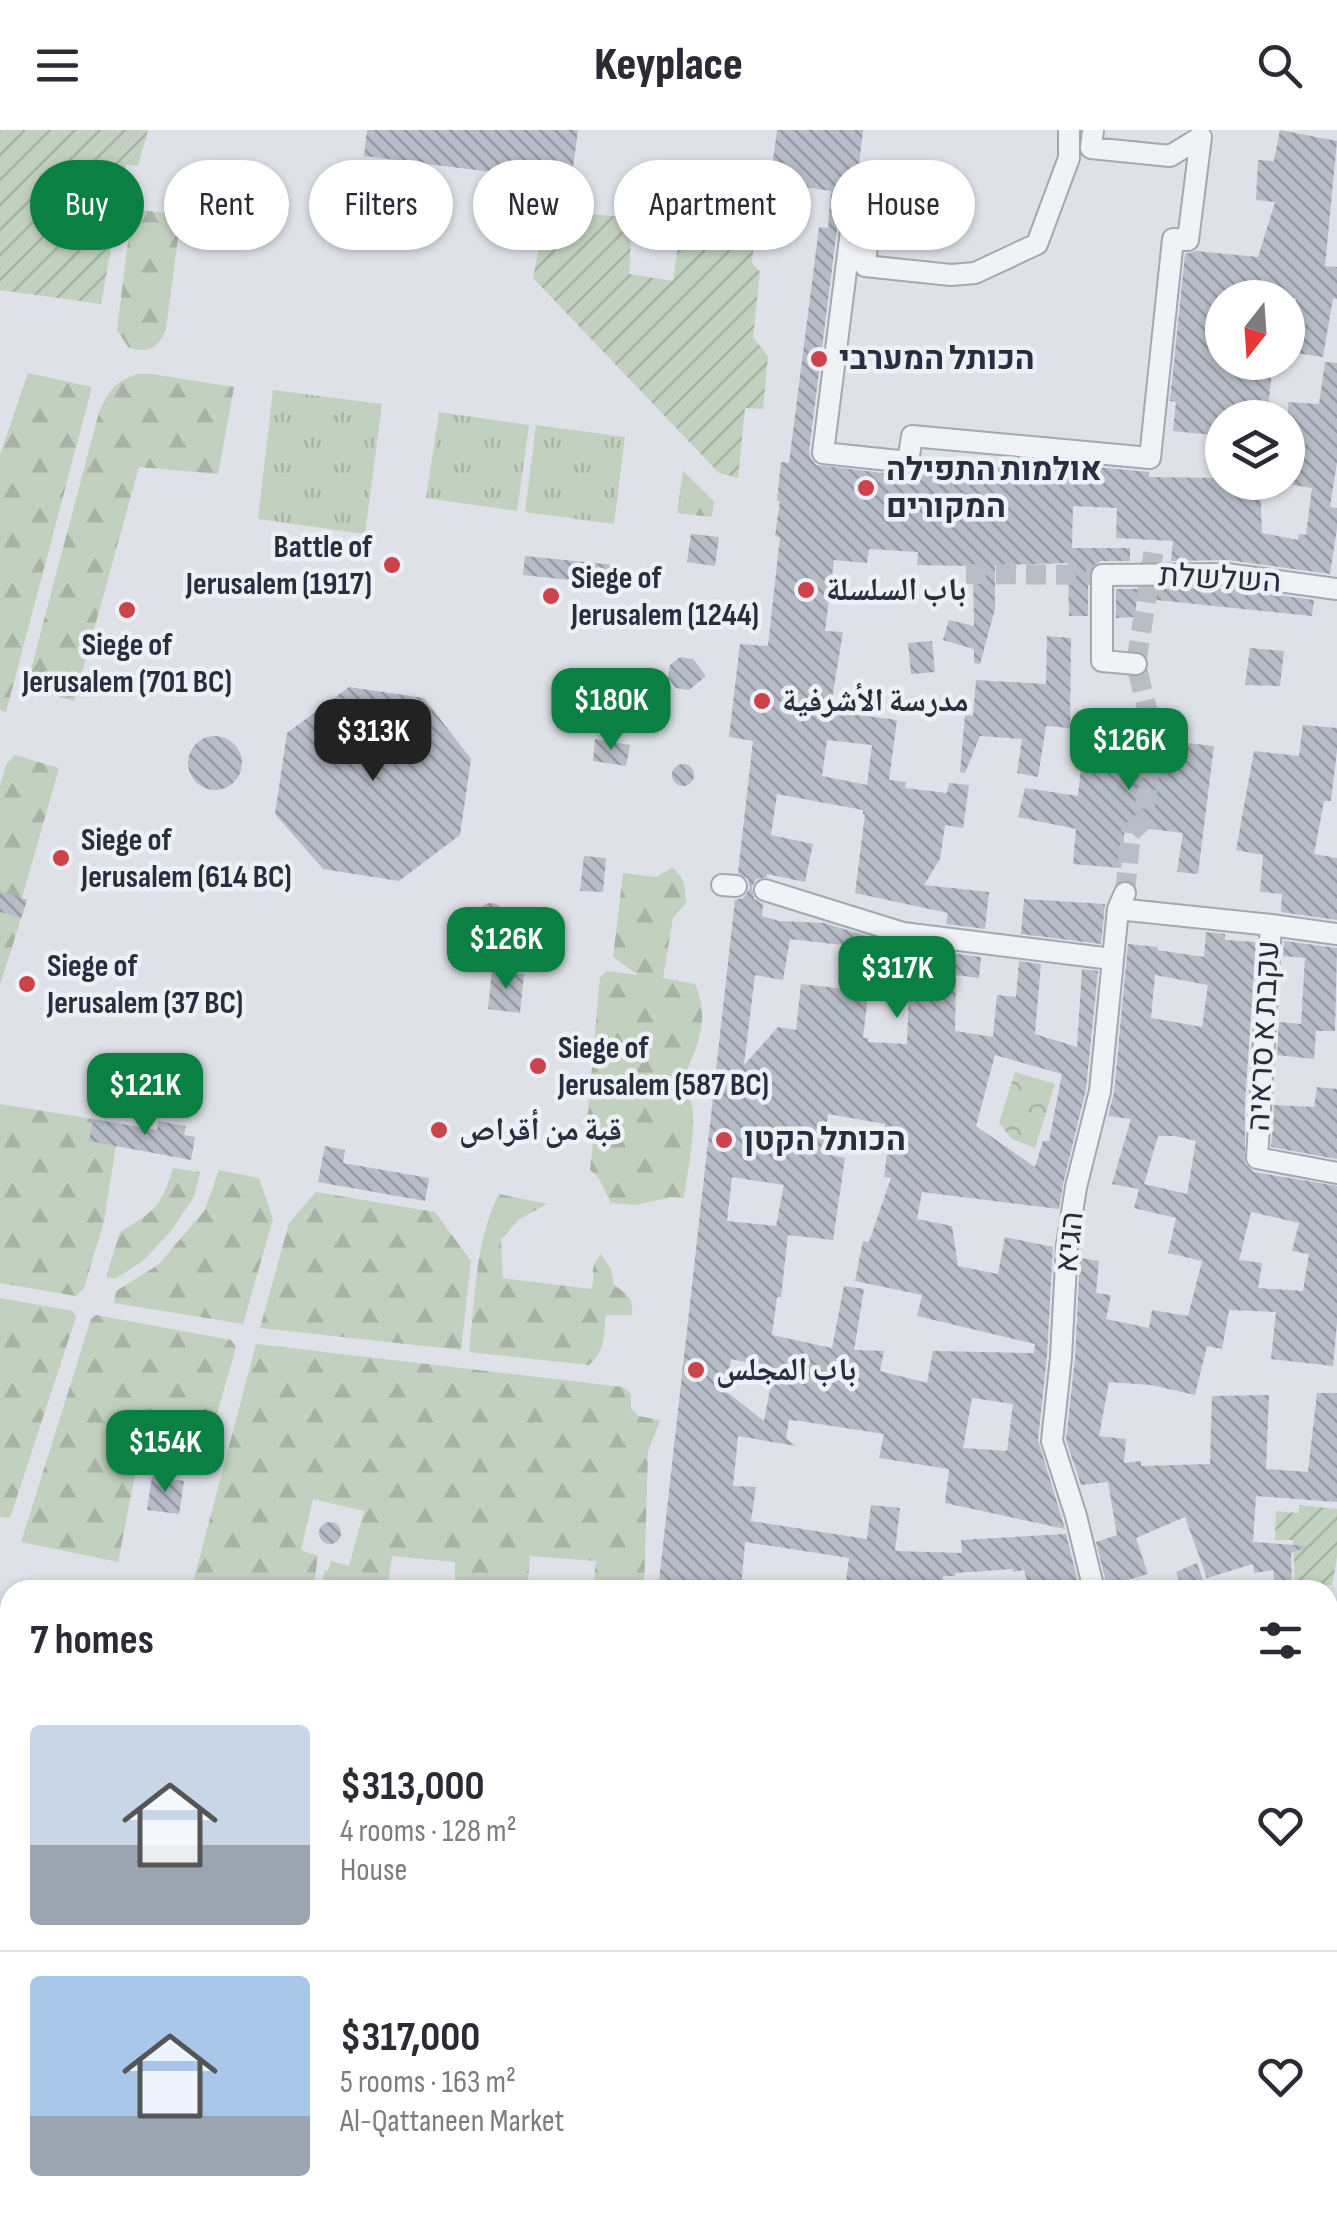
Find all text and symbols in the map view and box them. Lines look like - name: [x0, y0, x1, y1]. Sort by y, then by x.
- icon: menu: [30, 38, 85, 93]
- text: Keyplace: [594, 38, 743, 93]
- icon: search: [1252, 38, 1307, 93]
- chip: Buy: [30, 160, 144, 250]
- chip: Rent: [164, 160, 289, 250]
- chip: Filters: [309, 160, 453, 250]
- chip: New: [473, 160, 594, 250]
- chip: Apartment: [614, 160, 811, 250]
- chip: House: [831, 160, 975, 250]
- north arrow: [1205, 280, 1305, 380]
- map controls: [1205, 280, 1305, 500]
- place label: הכותל המערבי: [839, 340, 1035, 379]
- marker: הכותל המערבי: [808, 348, 830, 370]
- button: layers: [1205, 400, 1305, 500]
- place label: אולמות התפילה המקורים: [886, 451, 1102, 527]
- marker: אולמות התפילה המקורים: [855, 477, 877, 499]
- place label: Battle of Jerusalem (1917): [185, 528, 373, 604]
- marker: Battle of Jerusalem (1917): [381, 554, 403, 576]
- street label: השלשלת: [1158, 556, 1282, 602]
- place label: Siege of Jerusalem (1244): [570, 559, 759, 635]
- place label: باب السلسلة: [826, 571, 966, 610]
- marker: باب السلسلة: [795, 579, 817, 601]
- marker: Siege of Jerusalem (1244): [540, 585, 562, 607]
- marker: Siege of Jerusalem (701 BC): [116, 599, 138, 621]
- place label: Siege of Jerusalem (701 BC): [21, 626, 232, 702]
- pin: $180K: [541, 668, 681, 753]
- text: $180K: [573, 681, 649, 720]
- place label: مدرسة الأشرفية: [782, 682, 969, 721]
- marker: مدرسة الأشرفية: [751, 690, 773, 712]
- pin: $313K: [303, 699, 443, 784]
- pin: $126K: [1059, 708, 1199, 793]
- text: $313K: [336, 712, 410, 751]
- text: $126K: [1092, 721, 1166, 760]
- place label: Siege of Jerusalem (614 BC): [80, 821, 292, 897]
- marker: Siege of Jerusalem (614 BC): [50, 847, 72, 869]
- pin: $126K: [436, 907, 576, 992]
- text: $126K: [469, 920, 543, 959]
- pin: $317K: [827, 936, 967, 1021]
- street label: עקבת א סראיה: [1240, 940, 1288, 1132]
- place label: Siege of Jerusalem (37 BC): [46, 947, 243, 1023]
- text: $317K: [860, 949, 934, 988]
- marker: Siege of Jerusalem (37 BC): [16, 973, 38, 995]
- place label: Siege of Jerusalem (587 BC): [557, 1029, 769, 1105]
- pin: $121K: [75, 1053, 215, 1138]
- marker: Siege of Jerusalem (587 BC): [527, 1055, 549, 1077]
- text: $121K: [109, 1066, 181, 1105]
- place label: قبة من أقراص: [459, 1109, 622, 1150]
- marker: قبة من أقراص: [428, 1119, 450, 1141]
- place label: הכותל הקטן: [744, 1121, 906, 1160]
- marker: הכותל הקטן: [713, 1129, 735, 1151]
- street label: הגיא: [1047, 1209, 1093, 1275]
- place label: باب المجلس: [716, 1351, 856, 1390]
- marker: باب المجلس: [685, 1359, 707, 1381]
- pin: $154K: [95, 1410, 235, 1495]
- text: $154K: [128, 1423, 202, 1462]
- icon: filters: [1253, 1613, 1308, 1668]
- text: 7 homes: [30, 1615, 154, 1666]
- text: $313,000: [340, 1761, 485, 1812]
- icon: home: [110, 1765, 230, 1885]
- icon: heart: [1253, 1798, 1308, 1853]
- text: 4 rooms · 128 m²: [340, 1812, 517, 1851]
- text: House: [340, 1851, 407, 1890]
- text: $317,000: [340, 2012, 480, 2063]
- icon: home: [110, 2016, 230, 2136]
- icon: heart: [1253, 2049, 1308, 2104]
- text: 5 rooms · 163 m²: [340, 2063, 516, 2102]
- text: Al-Qattaneen Market: [340, 2102, 564, 2141]

